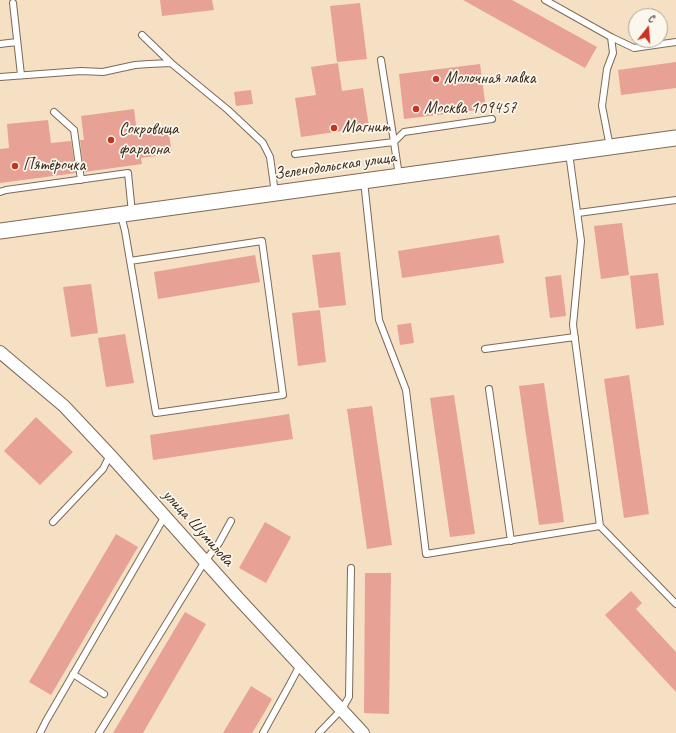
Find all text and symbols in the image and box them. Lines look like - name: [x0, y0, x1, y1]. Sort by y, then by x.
- north arrow: [628, 8, 668, 48]
- text: С: [647, 10, 656, 25]
- place label: Молочная лавка: [444, 69, 536, 89]
- marker: Молочная лавка: [431, 74, 441, 84]
- place label: Москва 109457: [424, 99, 516, 119]
- marker: Москва 109457: [411, 104, 421, 114]
- place label: Магнит: [342, 118, 390, 138]
- place label: Сокровища фараона: [119, 120, 178, 160]
- marker: Магнит: [329, 123, 339, 133]
- marker: Сокровища фараона: [106, 135, 116, 145]
- street label: Зеленодольская улица: [273, 147, 397, 185]
- place label: Пятёрочка: [23, 156, 85, 176]
- marker: Пятёрочка: [10, 161, 20, 171]
- street label: улица Шумилова: [158, 485, 238, 571]

